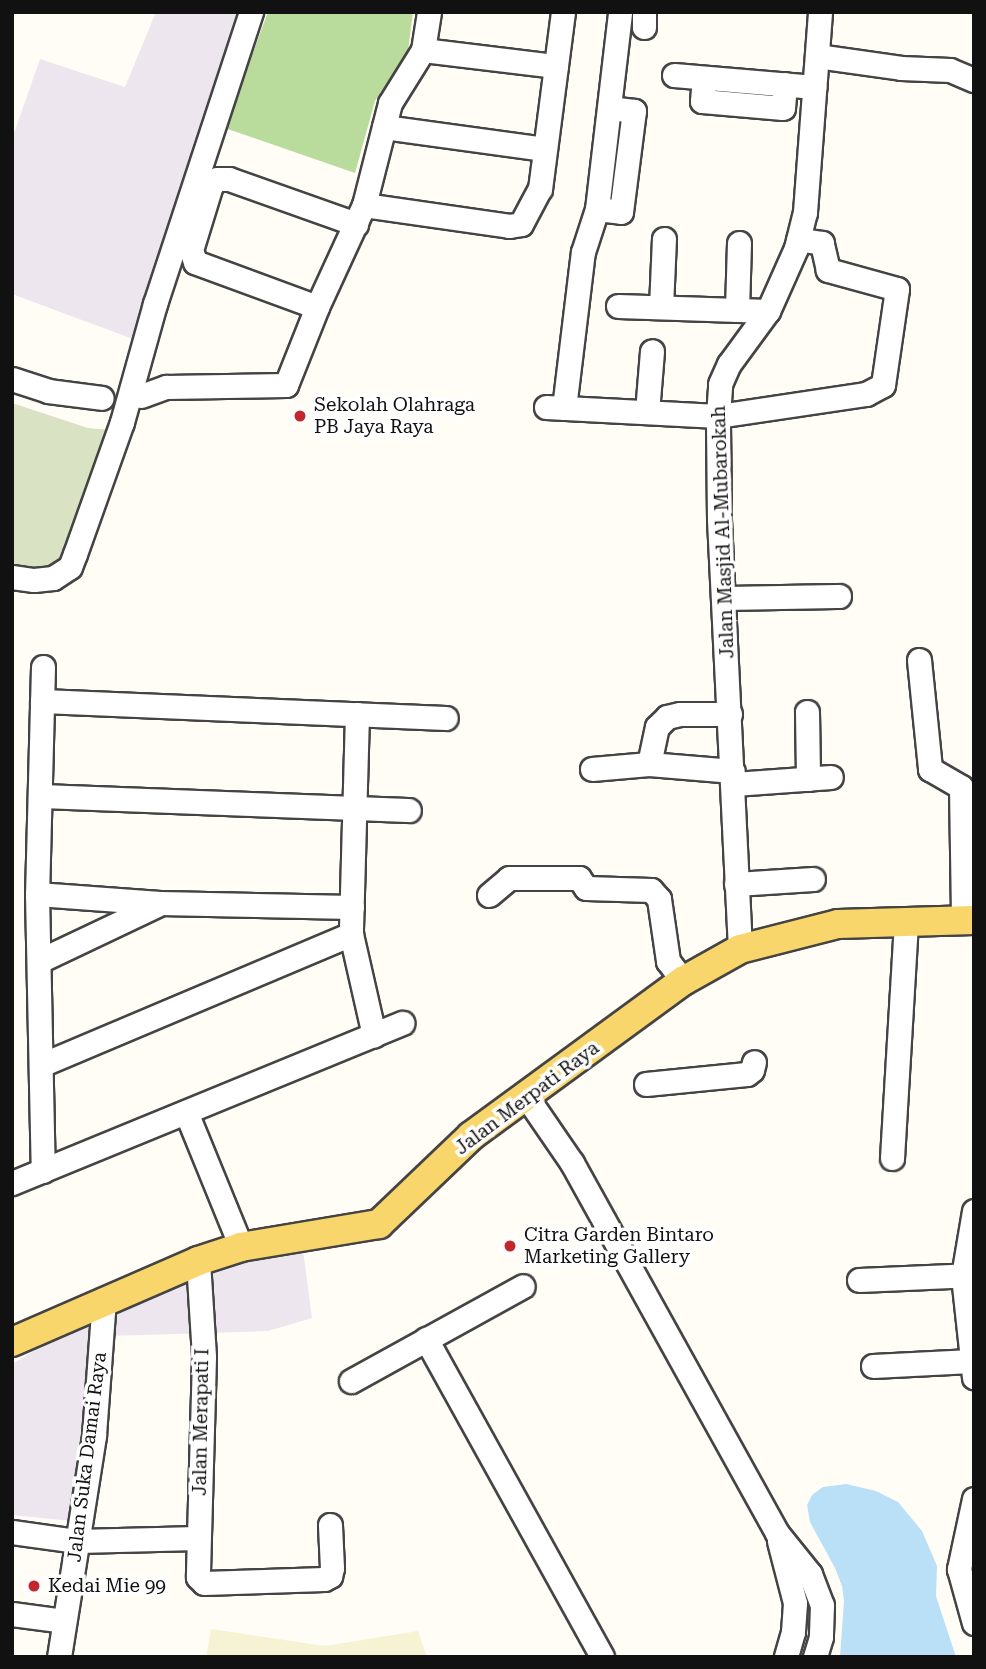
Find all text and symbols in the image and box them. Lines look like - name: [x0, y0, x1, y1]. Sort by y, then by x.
- place label: Sekolah Olahraga PB Jaya Raya: [314, 394, 475, 438]
- street label: Jalan Masjid Al-Mubarokah: [707, 405, 739, 659]
- marker: Sekolah Olahraga PB Jaya Raya: [292, 408, 308, 424]
- street label: Jalan Merpati Raya: [451, 1036, 603, 1160]
- place label: Citra Garden Bintaro Marketing Gallery: [524, 1224, 714, 1268]
- marker: Citra Garden Bintaro Marketing Gallery: [502, 1238, 518, 1254]
- street label: Jalan Merapati I: [188, 1348, 214, 1496]
- street label: Jalan Suka Damai Raya: [63, 1351, 111, 1563]
- place label: Kedai Mie 99: [48, 1575, 166, 1597]
- marker: Kedai Mie 99: [26, 1578, 42, 1594]

